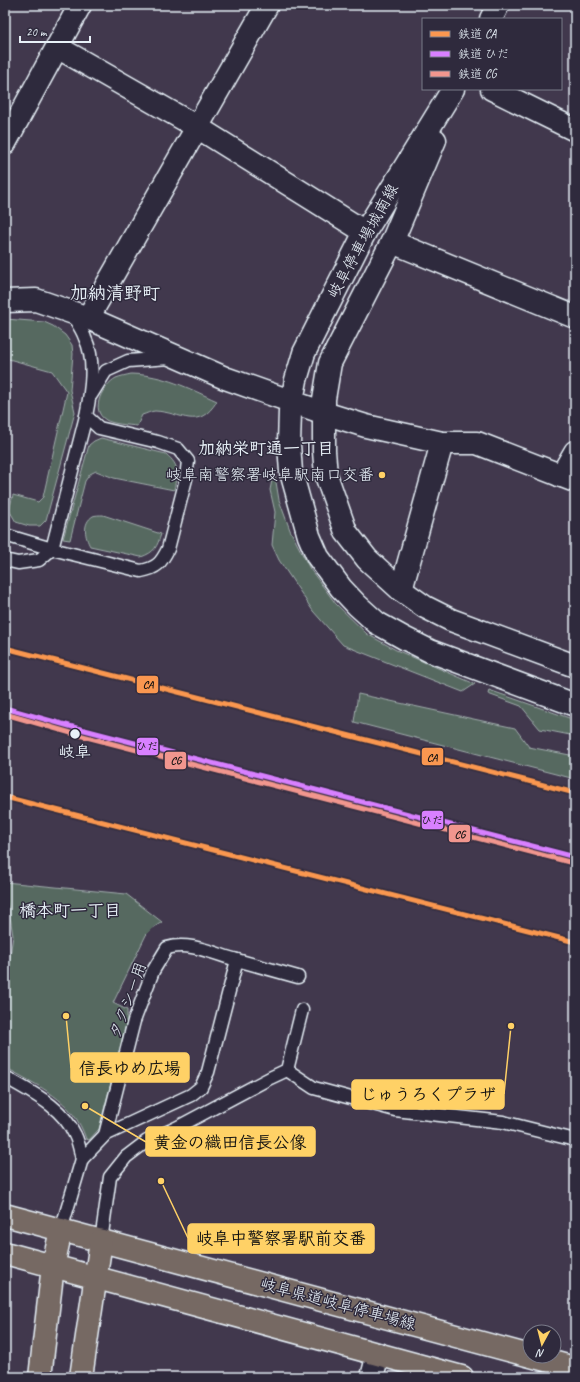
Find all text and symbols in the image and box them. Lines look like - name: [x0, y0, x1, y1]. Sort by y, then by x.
- scale bar: [20, 18, 90, 44]
- legend: [422, 18, 562, 90]
- text: 20 m: [26, 24, 48, 40]
- text: 鉄道 CA: [458, 26, 497, 42]
- text: 鉄道 ひだ: [458, 46, 509, 62]
- text: 鉄道 CG: [458, 66, 498, 82]
- street label: 岐阜停車場城南線: [323, 180, 403, 302]
- district label: 加納清野町: [70, 282, 160, 304]
- district label: 加納栄町通一丁目: [198, 438, 334, 459]
- place label: 岐阜南警察署岐阜駅南口交番: [166, 465, 374, 485]
- marker: 岐阜南警察署岐阜駅南口交番: [377, 470, 387, 480]
- line badge: CA: [136, 675, 159, 694]
- text: CA: [143, 677, 155, 691]
- marker: 岐阜: [68, 727, 82, 741]
- line badge: ひだ: [136, 737, 159, 756]
- text: ひだ: [136, 739, 158, 753]
- place label: 岐阜: [59, 742, 91, 762]
- line badge: CA: [421, 747, 444, 766]
- text: CA: [427, 750, 439, 764]
- line badge: CG: [164, 751, 187, 770]
- text: CG: [171, 753, 183, 767]
- line badge: ひだ: [421, 810, 444, 830]
- text: ひだ: [421, 813, 443, 827]
- line badge: CG: [448, 824, 471, 843]
- text: CG: [455, 827, 467, 841]
- district label: 橋本町一丁目: [19, 900, 121, 921]
- street label: タクシー用: [105, 959, 151, 1041]
- callout: 信長ゆめ広場: [71, 1053, 189, 1082]
- text: 信長ゆめ広場: [79, 1058, 181, 1079]
- callout: じゅうろくプラザ: [352, 1080, 504, 1109]
- text: じゅうろくプラザ: [360, 1084, 496, 1105]
- callout: 黄金の織田信長公像: [146, 1127, 315, 1156]
- text: 黄金の織田信長公像: [154, 1132, 307, 1153]
- callout: 岐阜中警察署駅前交番: [188, 1224, 374, 1253]
- text: 岐阜中警察署駅前交番: [196, 1228, 366, 1249]
- street label: 岐阜県道岐阜停車場線: [258, 1274, 418, 1334]
- north arrow: [522, 1324, 562, 1364]
- text: N: [534, 1346, 545, 1361]

